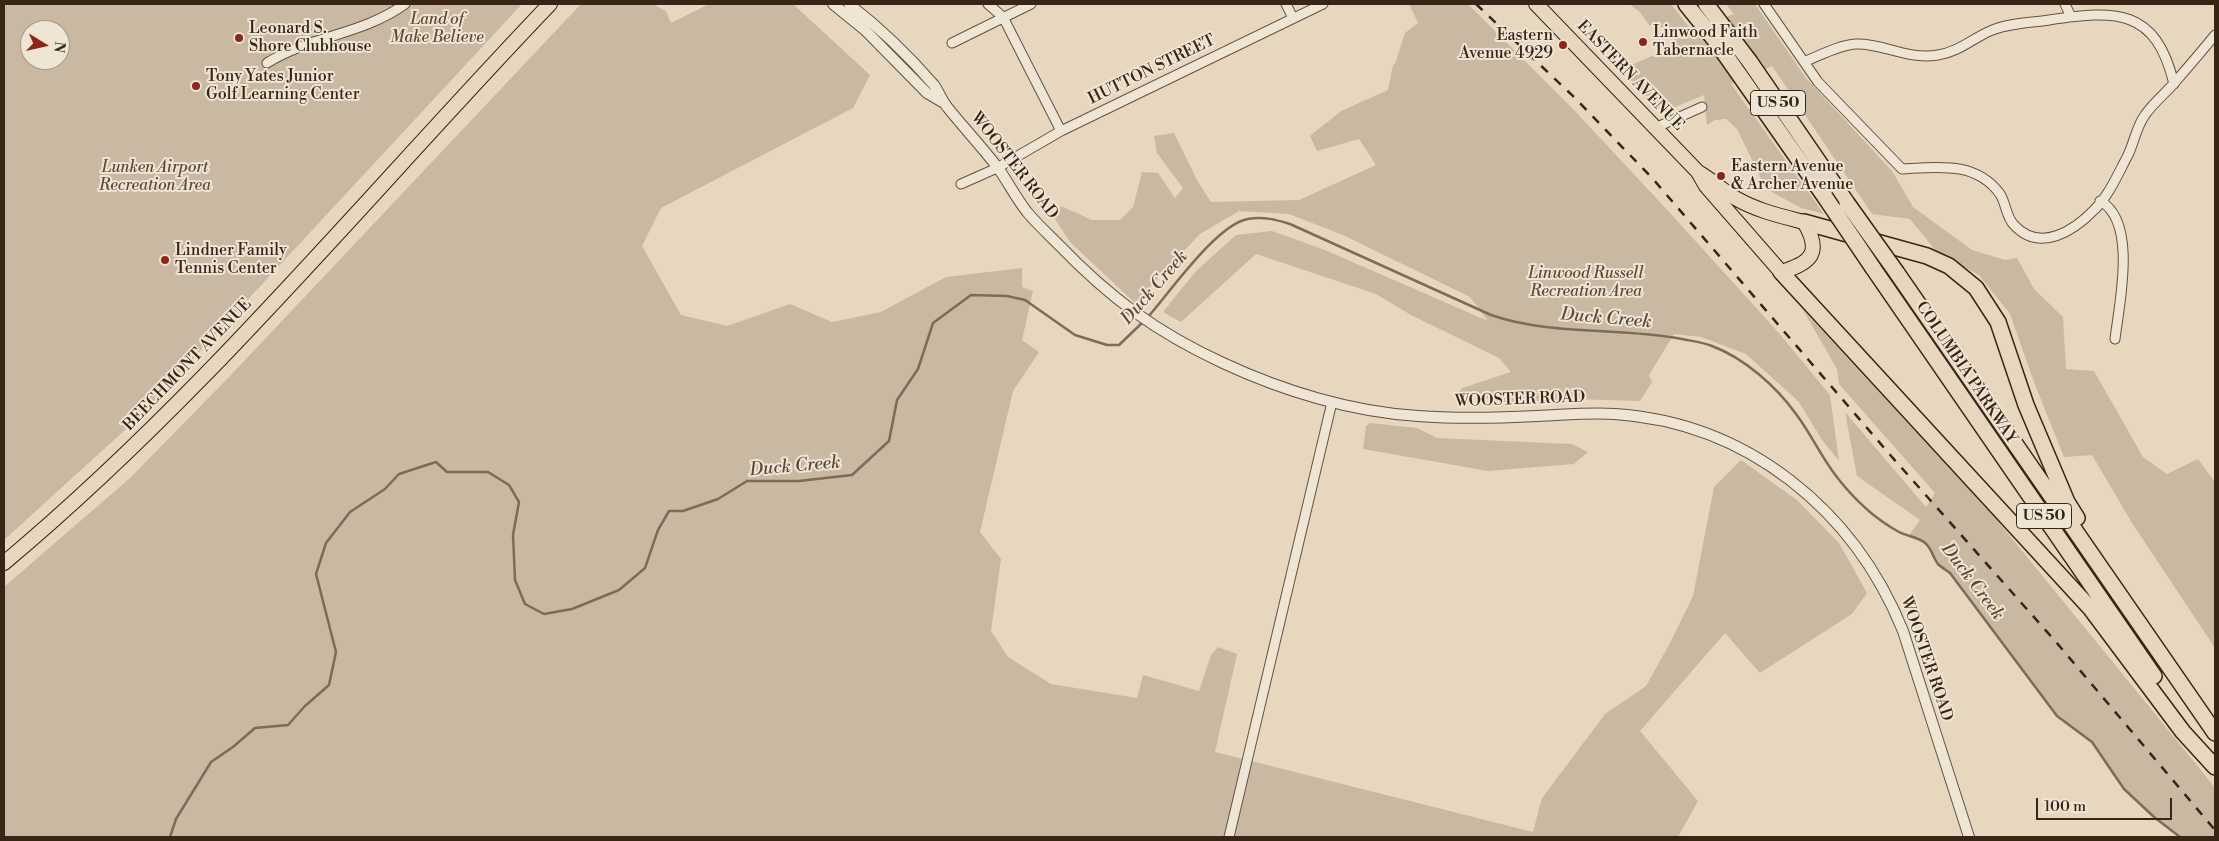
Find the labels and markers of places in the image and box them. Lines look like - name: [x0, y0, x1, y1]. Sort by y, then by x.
- place label: Leonard S. Shore Clubhouse: [249, 19, 372, 57]
- place label: Linwood Faith Tabernacle: [1653, 23, 1758, 61]
- place label: Eastern Avenue 4929: [1459, 26, 1553, 64]
- marker: Leonard S. Shore Clubhouse: [233, 32, 245, 44]
- marker: Linwood Faith Tabernacle: [1637, 36, 1649, 48]
- marker: Eastern Avenue 4929: [1557, 39, 1569, 51]
- place label: Tony Yates Junior Golf Learning Center: [206, 67, 360, 105]
- marker: Tony Yates Junior Golf Learning Center: [190, 80, 202, 92]
- place label: Eastern Avenue & Archer Avenue: [1731, 157, 1853, 195]
- marker: Eastern Avenue & Archer Avenue: [1715, 170, 1727, 182]
- place label: Lindner Family Tennis Center: [175, 241, 287, 279]
- marker: Lindner Family Tennis Center: [159, 254, 171, 266]

